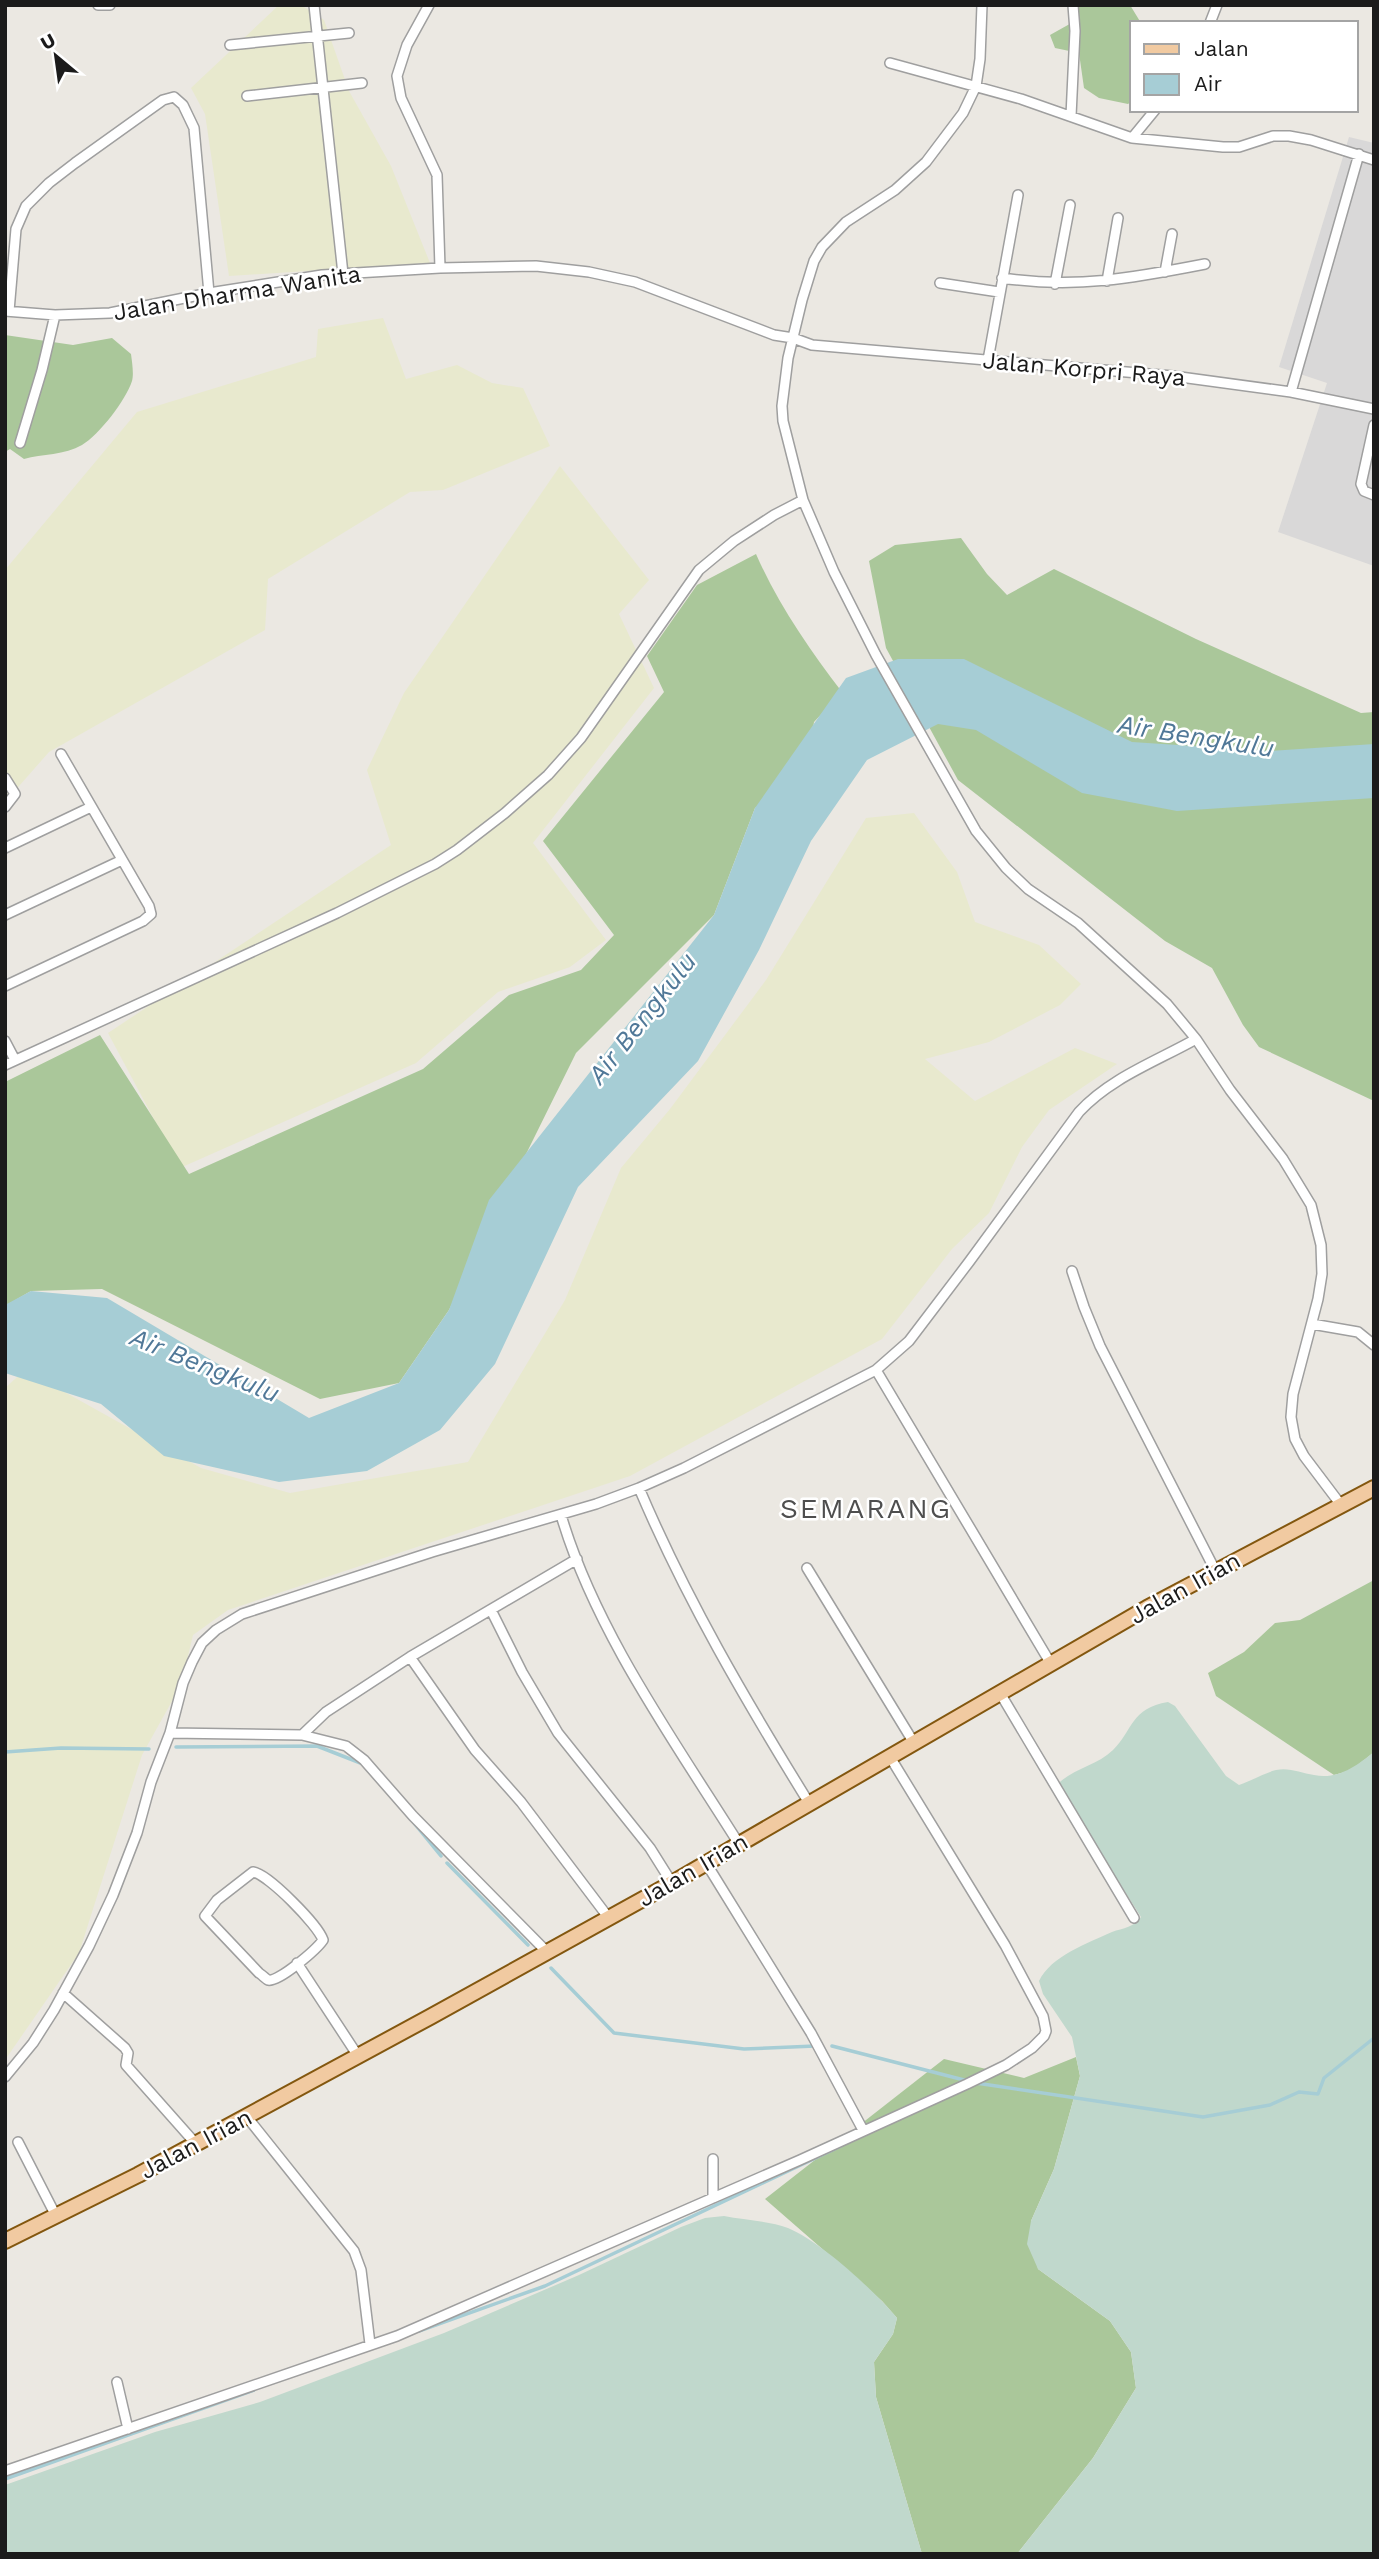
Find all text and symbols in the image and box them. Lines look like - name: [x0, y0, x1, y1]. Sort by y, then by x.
- north arrow: [21, 21, 91, 91]
- legend: [1130, 21, 1358, 112]
- text: U: [37, 28, 59, 55]
- text: Jalan: [1194, 36, 1249, 61]
- text: Air: [1194, 71, 1222, 96]
- street label: Jalan Dharma Wanita: [111, 260, 363, 326]
- street label: Jalan Korpri Raya: [981, 346, 1187, 392]
- water label: Air Bengkulu: [1115, 709, 1276, 763]
- water label: Air Bengkulu: [581, 947, 702, 1090]
- water label: Air Bengkulu: [125, 1321, 284, 1408]
- district label: SEMARANG: [780, 1492, 952, 1525]
- street label: Jalan Irian: [1125, 1546, 1245, 1630]
- street label: Jalan Irian: [633, 1827, 753, 1913]
- street label: Jalan Irian: [135, 2103, 257, 2185]

